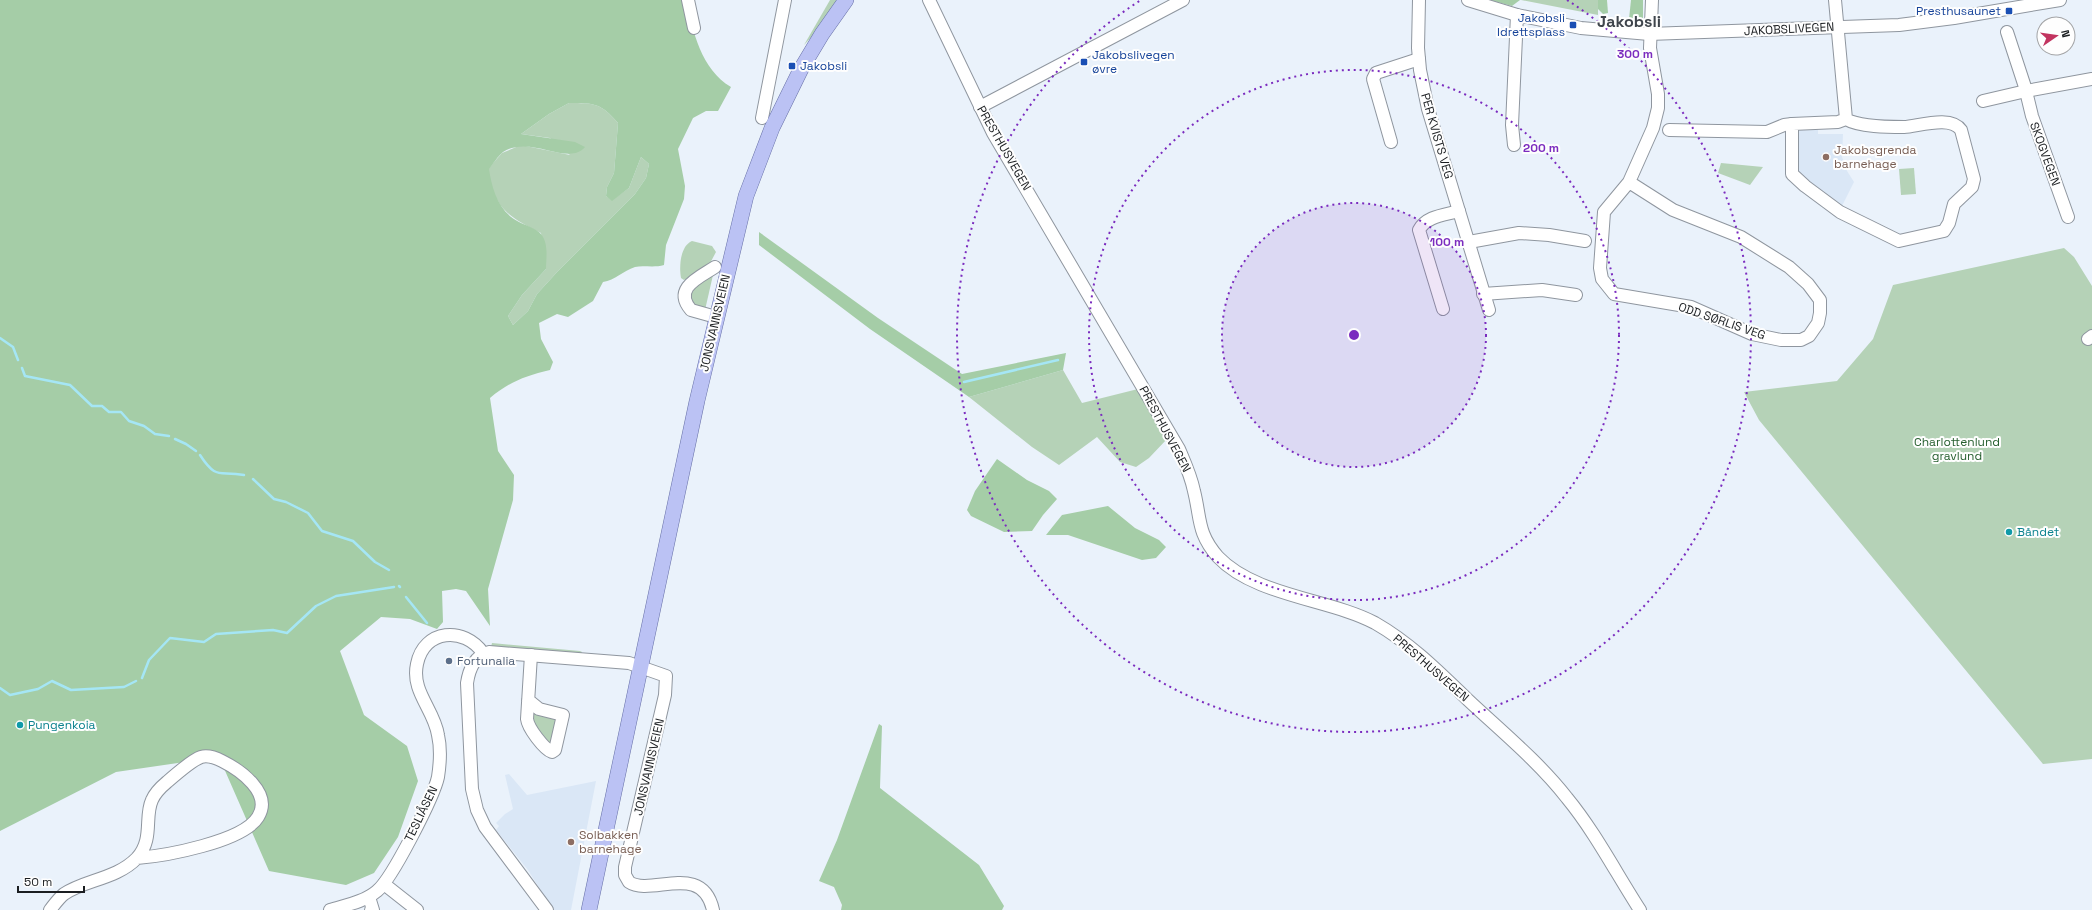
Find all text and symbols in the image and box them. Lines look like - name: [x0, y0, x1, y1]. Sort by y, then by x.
- place label: Presthusaunet: [1916, 3, 2001, 19]
- marker: Presthusaunet: [2004, 6, 2014, 16]
- place label: Jakobsli Idrettsplass: [1497, 10, 1565, 40]
- district label: Jakobsli: [1597, 11, 1661, 32]
- north arrow: [2036, 16, 2076, 56]
- street label: JAKOBSLIVEGEN: [1743, 19, 1835, 39]
- marker: Jakobsli Idrettsplass: [1568, 20, 1578, 30]
- text: N: [2058, 29, 2073, 39]
- text: 300 m: [1617, 46, 1653, 62]
- place label: Jakobslivegen øvre: [1092, 47, 1175, 77]
- marker: Jakobslivegen øvre: [1079, 57, 1089, 67]
- place label: Jakobsli: [800, 58, 847, 74]
- marker: Jakobsli: [787, 61, 797, 71]
- street label: PER KVISTS VEG: [1417, 91, 1457, 181]
- street label: PRESTHUSVEGEN: [973, 103, 1035, 193]
- street label: SKOGVEGEN: [2026, 120, 2064, 188]
- text: 200 m: [1523, 140, 1559, 156]
- place label: Jakobsgrenda barnehage: [1834, 142, 1917, 172]
- marker: Jakobsgrenda barnehage: [1821, 152, 1831, 162]
- text: 100 m: [1430, 234, 1464, 250]
- street label: JONSVANNSVEIEN: [696, 273, 734, 373]
- street label: ODD SØRLIS VEG: [1676, 299, 1768, 343]
- centre of rings: [1347, 328, 1361, 342]
- street label: PRESTHUSVEGEN: [1136, 383, 1194, 475]
- park label: Charlottenlund gravlund: [1914, 434, 2000, 464]
- place label: Båndet: [2017, 524, 2059, 540]
- marker: Båndet: [2004, 527, 2014, 537]
- street label: PRESTHUSVEGEN: [1390, 631, 1472, 705]
- place label: Fortunalia: [457, 653, 515, 669]
- marker: Fortunalia: [444, 656, 454, 666]
- place label: Pungenkoia: [28, 717, 96, 733]
- street label: JONSVANNSVEIEN: [630, 717, 668, 817]
- marker: Pungenkoia: [15, 720, 25, 730]
- street label: TESLIÅSEN: [401, 783, 441, 845]
- place label: Solbakken barnehage: [579, 827, 642, 857]
- marker: Solbakken barnehage: [566, 837, 576, 847]
- scale bar: [18, 868, 84, 894]
- text: 50 m: [24, 874, 52, 890]

